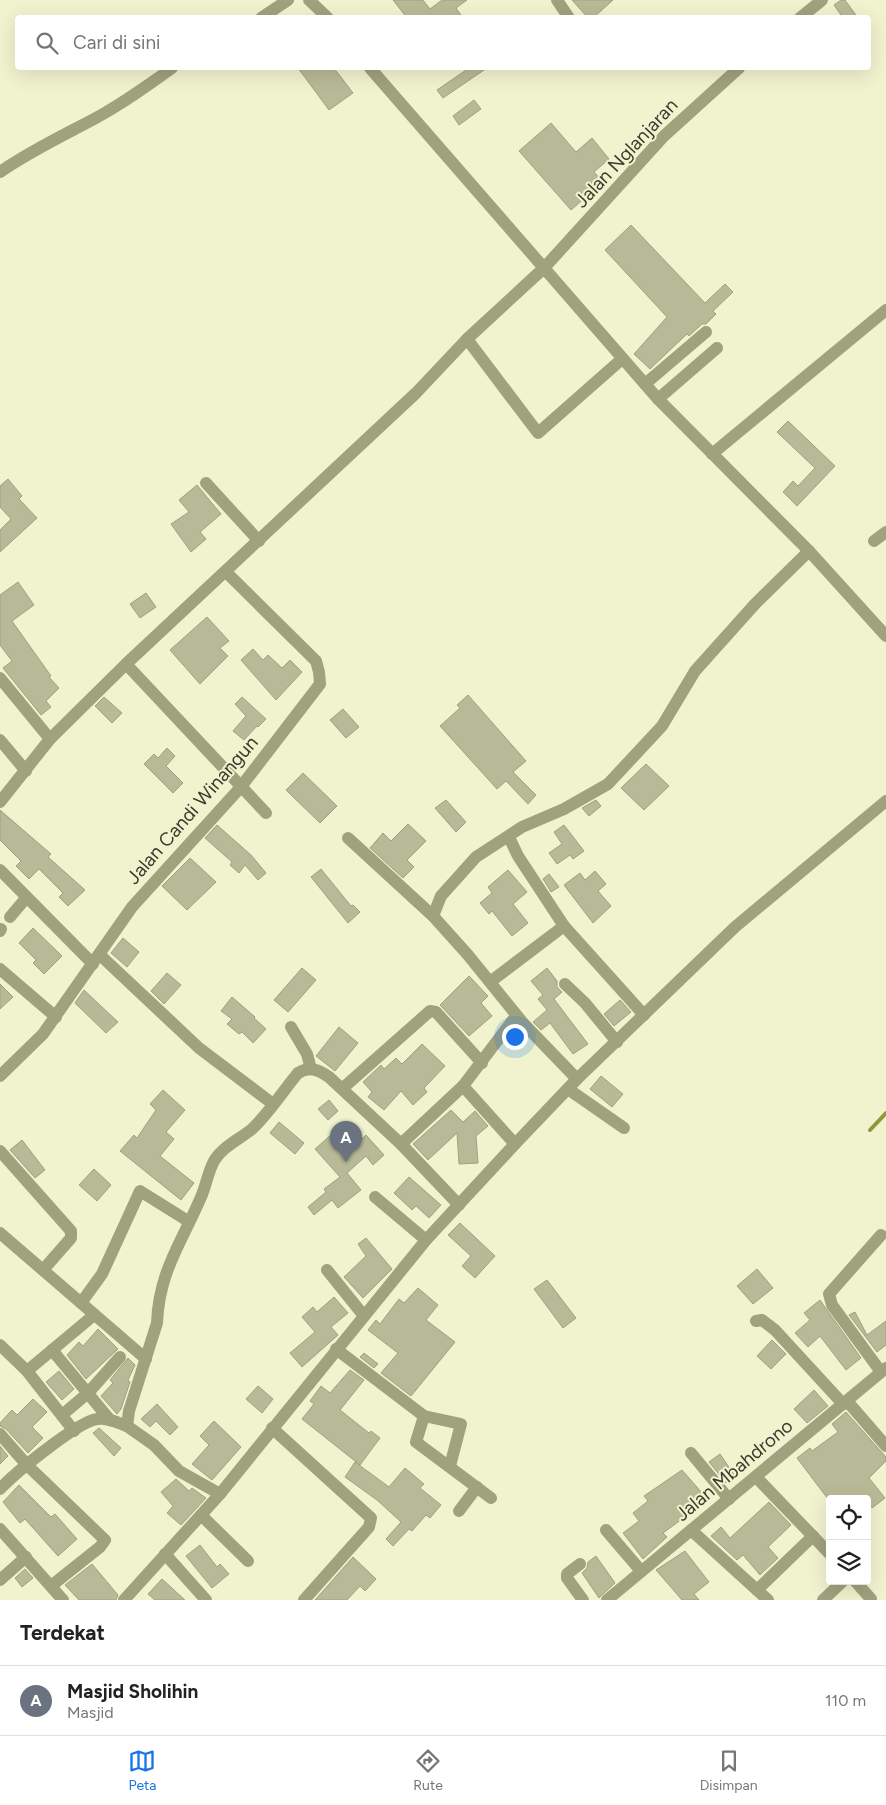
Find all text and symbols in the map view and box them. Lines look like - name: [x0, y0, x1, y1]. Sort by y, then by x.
- search box: [15, 15, 871, 70]
- icon: search: [33, 29, 61, 57]
- text: Cari di sini: [73, 31, 160, 54]
- street label: Jalan Nglanjaran: [570, 94, 682, 212]
- street label: Jalan Candi Winangun: [121, 731, 263, 889]
- your location: [502, 1024, 528, 1050]
- pin: A: [330, 1121, 362, 1162]
- street label: Jalan Mbahdrono: [671, 1414, 797, 1526]
- map controls: [826, 1495, 871, 1585]
- button: locate: [826, 1495, 871, 1540]
- button: layers: [826, 1540, 871, 1585]
- text: Terdekat: [20, 1620, 105, 1645]
- text: Masjid Sholihin: [67, 1680, 198, 1703]
- text: A: [30, 1691, 42, 1710]
- text: 110 m: [825, 1691, 866, 1710]
- text: Masjid: [67, 1703, 114, 1722]
- tab: Peta: [128, 1747, 156, 1794]
- tab: Rute: [413, 1747, 443, 1794]
- tab: Disimpan: [700, 1747, 758, 1794]

